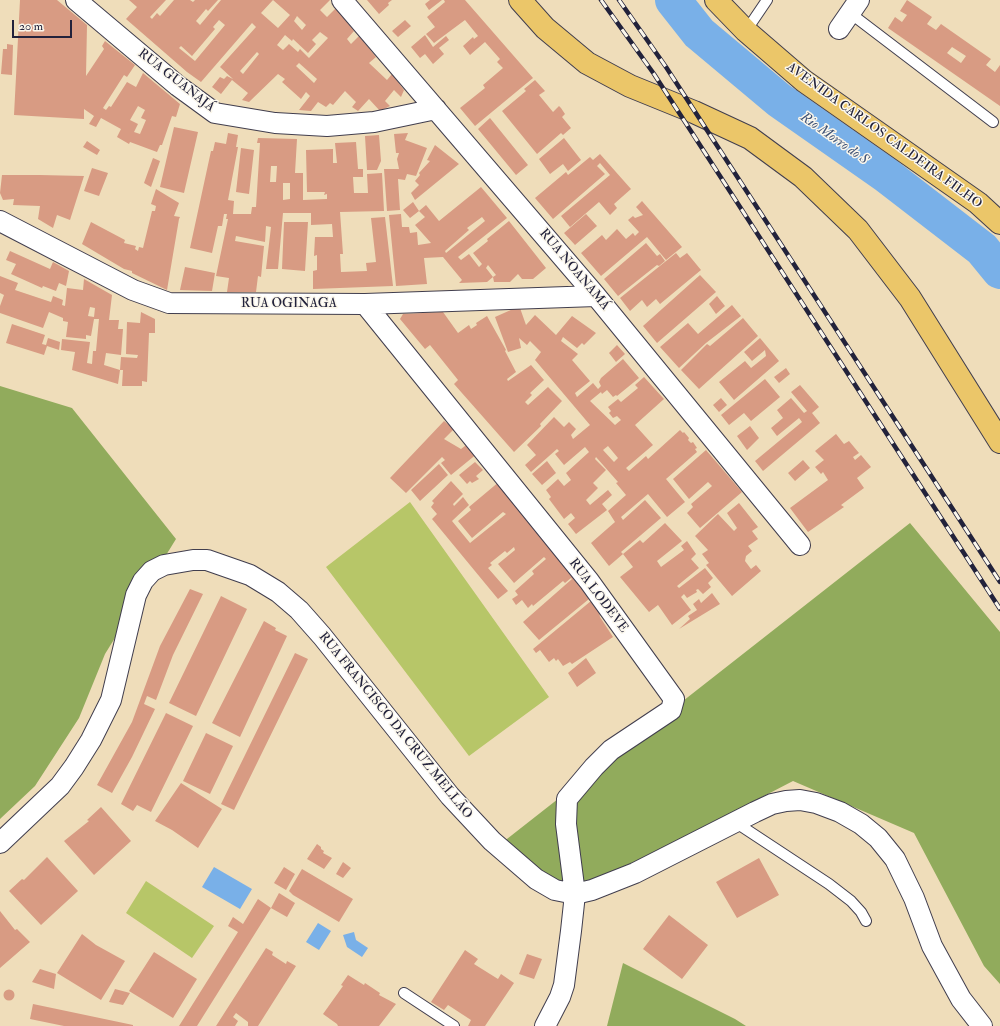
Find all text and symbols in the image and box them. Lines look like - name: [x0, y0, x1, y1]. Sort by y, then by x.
- scale bar: [14, 12, 74, 38]
- text: 20 m: [19, 19, 43, 34]
- street label: RUA GUANAJÁ: [135, 46, 217, 116]
- street label: AVENIDA CARLOS CALDEIRA FILHO: [783, 60, 985, 212]
- water label: Rio Morro do S: [797, 109, 871, 169]
- street label: RUA NOANAMÁ: [536, 226, 612, 314]
- street label: RUA OGINAGA: [241, 296, 337, 312]
- street label: RUA LODEVE: [565, 556, 631, 636]
- street label: RUA FRANCISCO DA CRUZ MELLÃO: [315, 630, 475, 822]

